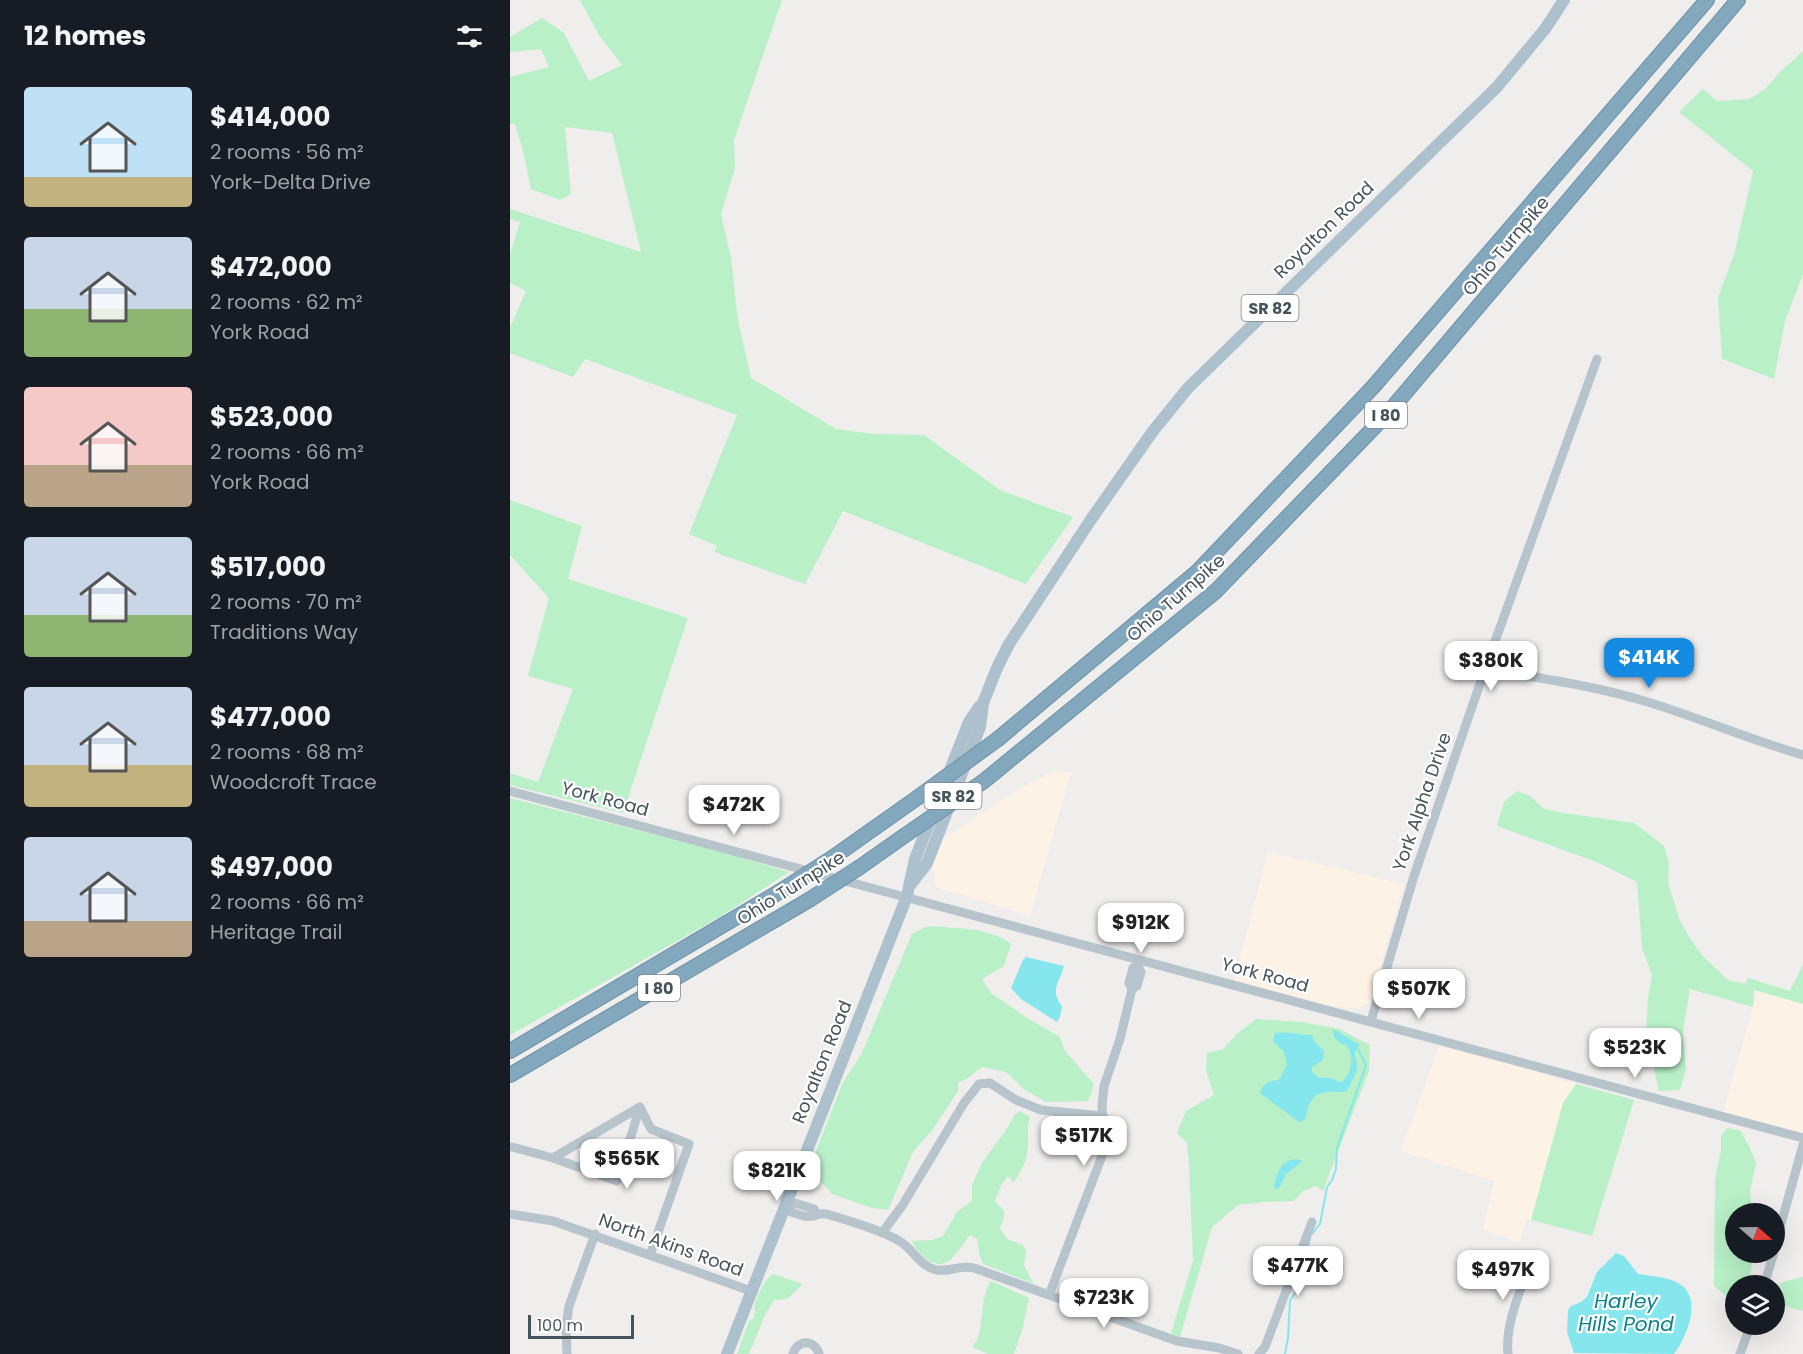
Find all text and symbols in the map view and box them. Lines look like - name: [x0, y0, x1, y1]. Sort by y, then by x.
- text: 12 homes: [24, 18, 146, 54]
- icon: filters: [453, 20, 486, 53]
- text: $414,000: [210, 99, 330, 135]
- icon: home: [72, 111, 144, 183]
- text: 2 rooms · 56 m²: [210, 138, 364, 166]
- text: York-Delta Drive: [210, 168, 371, 196]
- street label: Royalton Road: [1268, 175, 1379, 284]
- street label: Ohio Turnpike: [1457, 191, 1555, 301]
- text: $472,000: [210, 249, 332, 285]
- icon: home: [72, 261, 144, 333]
- text: 2 rooms · 62 m²: [210, 288, 363, 316]
- road number: SR 82: [1242, 295, 1299, 321]
- text: York Road: [210, 318, 310, 346]
- text: $523,000: [210, 399, 333, 435]
- road number: I 80: [1365, 402, 1407, 428]
- icon: home: [72, 411, 144, 483]
- text: 2 rooms · 66 m²: [210, 438, 364, 466]
- text: York Road: [210, 468, 310, 496]
- street label: Ohio Turnpike: [1121, 548, 1230, 647]
- text: $517,000: [210, 549, 326, 585]
- icon: home: [72, 561, 144, 633]
- text: 2 rooms · 70 m²: [210, 588, 362, 616]
- text: Traditions Way: [210, 618, 358, 646]
- pin: $414K: [1607, 638, 1691, 689]
- pin: $380K: [1449, 641, 1533, 692]
- text: $414K: [1618, 643, 1680, 671]
- text: $380K: [1458, 646, 1524, 674]
- text: $477,000: [210, 699, 331, 735]
- icon: home: [72, 711, 144, 783]
- street label: York Alpha Drive: [1386, 729, 1457, 875]
- text: 2 rooms · 68 m²: [210, 738, 364, 766]
- text: Woodcroft Trace: [210, 768, 377, 796]
- street label: York Road: [559, 775, 652, 822]
- road number: SR 82: [924, 783, 982, 809]
- pin: $472K: [692, 785, 776, 836]
- text: $472K: [703, 790, 765, 818]
- street label: Ohio Turnpike: [732, 844, 849, 931]
- text: $497,000: [210, 849, 333, 885]
- icon: home: [72, 861, 144, 933]
- text: 2 rooms · 66 m²: [210, 888, 364, 916]
- pin: $912K: [1099, 903, 1183, 954]
- text: $912K: [1112, 908, 1170, 936]
- text: Heritage Trail: [210, 918, 342, 946]
- street label: York Road: [1219, 951, 1312, 998]
- pin: $507K: [1377, 969, 1461, 1020]
- text: $507K: [1387, 974, 1451, 1002]
- road number: I 80: [638, 975, 680, 1001]
- street label: Royalton Road: [786, 997, 858, 1127]
- pin: $523K: [1593, 1028, 1677, 1079]
- text: $523K: [1603, 1033, 1667, 1061]
- pin: $517K: [1042, 1116, 1126, 1167]
- text: $517K: [1055, 1121, 1113, 1149]
- pin: $565K: [585, 1139, 669, 1190]
- text: $565K: [594, 1144, 660, 1172]
- pin: $821K: [735, 1151, 819, 1202]
- text: $821K: [748, 1156, 807, 1184]
- north arrow: [1725, 1203, 1785, 1263]
- map controls: [1725, 1203, 1785, 1335]
- street label: North Akins Road: [595, 1207, 747, 1282]
- pin: $477K: [1256, 1246, 1340, 1297]
- pin: $497K: [1461, 1250, 1545, 1301]
- text: $477K: [1267, 1251, 1329, 1279]
- text: $497K: [1471, 1255, 1535, 1283]
- button: layers: [1725, 1275, 1785, 1335]
- pin: $723K: [1062, 1278, 1146, 1329]
- text: $723K: [1073, 1283, 1135, 1311]
- water label: Harley Hills Pond: [1578, 1287, 1674, 1338]
- scale bar: [528, 1312, 634, 1340]
- text: 100 m: [537, 1314, 583, 1337]

